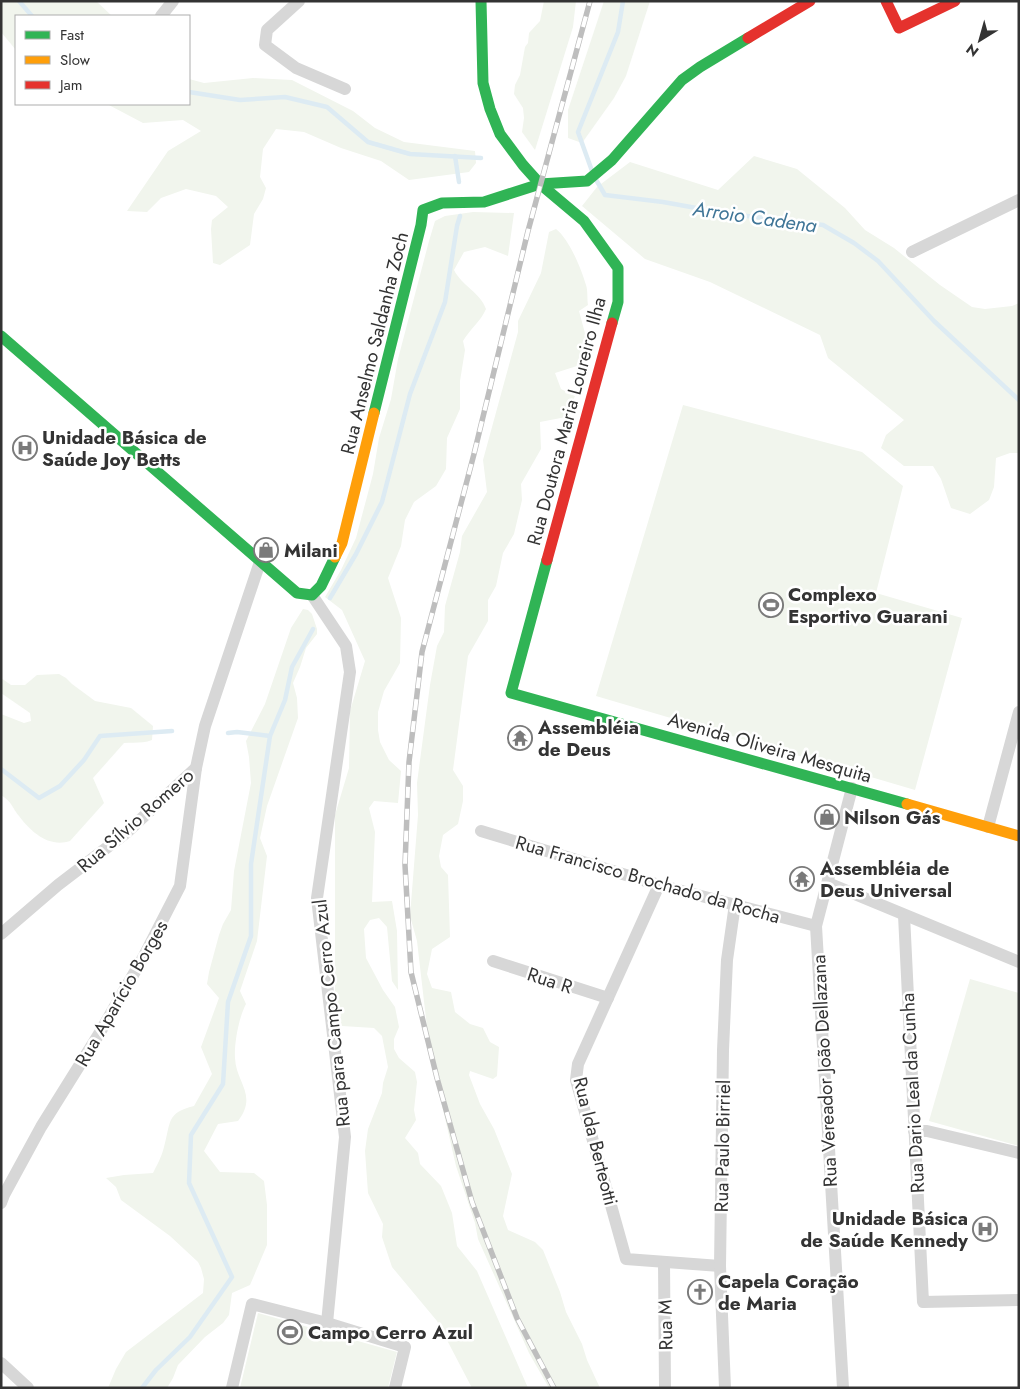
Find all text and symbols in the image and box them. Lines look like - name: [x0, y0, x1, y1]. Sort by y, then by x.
- legend: [15, 15, 190, 105]
- north arrow: [955, 15, 1005, 65]
- text: Fast: [60, 24, 84, 46]
- text: N: [962, 39, 983, 62]
- text: Slow: [60, 49, 91, 71]
- text: Jam: [58, 74, 83, 96]
- water label: Arroio Cadena: [690, 194, 819, 241]
- street label: Rua Anselmo Saldanha Zoch: [334, 229, 415, 457]
- street label: Rua Doutora Maria Loureiro Ilha: [520, 294, 613, 548]
- place label: Unidade Básica de Saúde Joy Betts: [42, 424, 207, 473]
- hospital icon: Unidade Básica de Saúde Joy Betts: [12, 435, 38, 461]
- shop icon: Milani: [253, 537, 279, 563]
- place label: Milani: [284, 537, 338, 564]
- place label: Complexo Esportivo Guarani: [788, 581, 948, 630]
- sports icon: Complexo Esportivo Guarani: [758, 592, 784, 618]
- street label: Avenida Oliveira Mesquita: [665, 705, 875, 790]
- place label: Assembléia de Deus: [537, 714, 639, 763]
- temple icon: Assembléia de Deus: [507, 725, 533, 751]
- street label: Rua Sílvio Romero: [71, 762, 200, 879]
- shop icon: Nilson Gás: [814, 804, 840, 830]
- place label: Nilson Gás: [844, 804, 941, 831]
- street label: Rua Francisco Brochado da Rocha: [512, 829, 783, 930]
- place label: Assembléia de Deus Universal: [819, 855, 952, 904]
- temple icon: Assembléia de Deus Universal: [789, 866, 815, 892]
- street label: Rua para Campo Cerro Azul: [306, 898, 357, 1128]
- street label: Rua Aparício Borges: [68, 915, 175, 1071]
- street label: Rua Vereador João Dellazana: [805, 954, 844, 1188]
- street label: Rua R: [524, 961, 576, 1001]
- street label: Rua Dario Leal da Cunha: [894, 992, 931, 1194]
- street label: Rua Ida Berteotti: [567, 1074, 625, 1208]
- street label: Rua Paulo Birriel: [708, 1080, 737, 1212]
- place label: Unidade Básica de Saúde Kennedy: [800, 1205, 969, 1254]
- hospital icon: Unidade Básica de Saúde Kennedy: [972, 1216, 998, 1242]
- place label: Capela Coração de Maria: [718, 1268, 859, 1317]
- church icon: Capela Coração de Maria: [687, 1279, 713, 1305]
- street label: Rua M: [652, 1299, 679, 1351]
- sports icon: Campo Cerro Azul: [277, 1319, 303, 1345]
- place label: Campo Cerro Azul: [308, 1319, 473, 1346]

